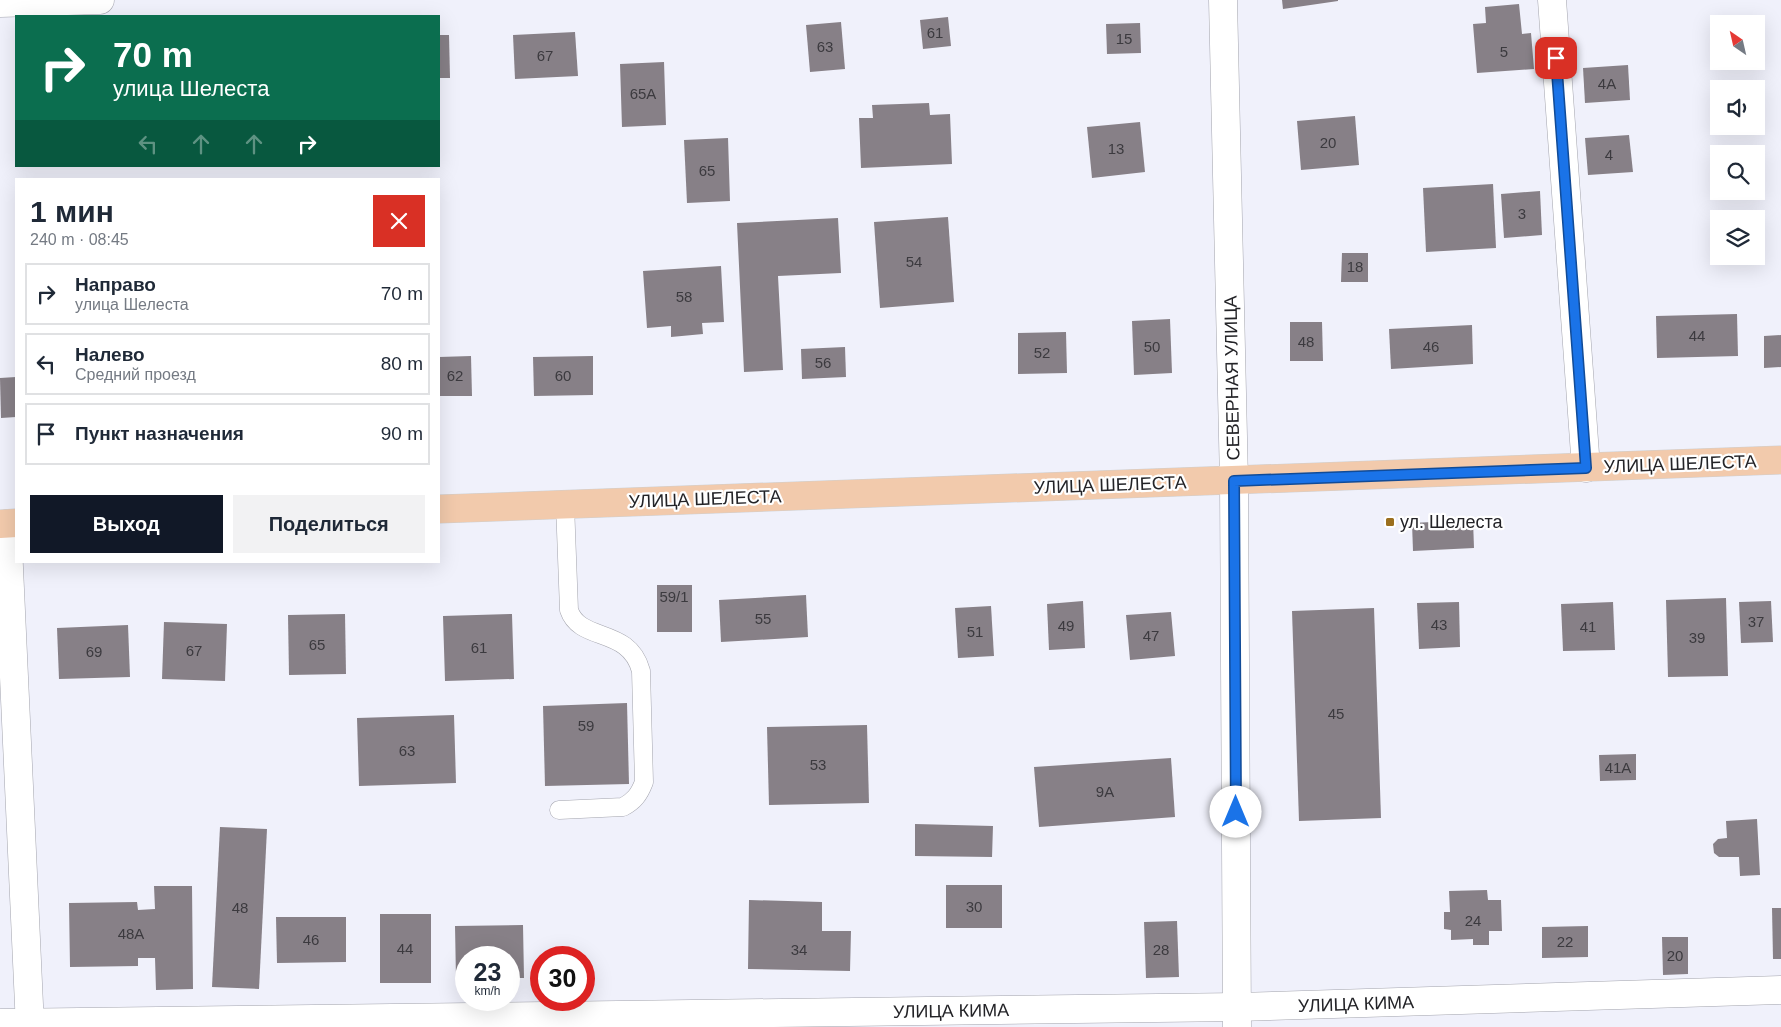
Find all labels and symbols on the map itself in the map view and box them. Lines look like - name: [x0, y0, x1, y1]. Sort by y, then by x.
- north arrow: [1710, 15, 1765, 70]
- house number: 61: [927, 24, 943, 41]
- house number: 15: [1116, 30, 1132, 47]
- pin: [1535, 37, 1577, 79]
- house number: 63: [817, 38, 833, 55]
- house number: 5: [1500, 43, 1508, 60]
- house number: 67: [537, 47, 553, 64]
- house number: 4А: [1598, 75, 1616, 92]
- house number: 65А: [630, 85, 656, 102]
- house number: 20: [1320, 134, 1336, 151]
- house number: 13: [1108, 140, 1124, 157]
- house number: 4: [1605, 146, 1613, 163]
- house number: 65: [699, 162, 715, 179]
- house number: 3: [1518, 205, 1526, 222]
- house number: 54: [906, 253, 922, 270]
- house number: 18: [1347, 258, 1363, 275]
- house number: 58: [676, 288, 692, 305]
- street label: СЕВЕРНАЯ УЛИЦА: [1221, 295, 1243, 461]
- house number: 44: [1689, 327, 1705, 344]
- house number: 48: [1298, 333, 1314, 350]
- house number: 50: [1144, 338, 1160, 355]
- house number: 46: [1423, 338, 1439, 355]
- house number: 52: [1034, 344, 1050, 361]
- house number: 56: [815, 354, 831, 371]
- house number: 62: [447, 367, 463, 384]
- house number: 60: [555, 367, 571, 384]
- street label: УЛИЦА ШЕЛЕСТА: [1603, 451, 1757, 477]
- street label: УЛИЦА ШЕЛЕСТА: [1033, 472, 1187, 498]
- street label: УЛИЦА ШЕЛЕСТА: [628, 486, 782, 512]
- place label: ул. Шелеста: [1400, 512, 1504, 532]
- marker: ул. Шелеста: [1384, 516, 1396, 528]
- house number: 59/1: [659, 588, 689, 605]
- house number: 55: [755, 610, 771, 627]
- house number: 37: [1748, 613, 1764, 630]
- house number: 43: [1431, 616, 1447, 633]
- house number: 49: [1058, 617, 1074, 634]
- house number: 41: [1580, 618, 1596, 635]
- house number: 51: [967, 623, 983, 640]
- house number: 47: [1143, 627, 1159, 644]
- house number: 39: [1689, 629, 1705, 646]
- house number: 65: [309, 636, 325, 653]
- house number: 61: [471, 639, 487, 656]
- house number: 67: [186, 642, 202, 659]
- house number: 69: [86, 643, 102, 660]
- house number: 45: [1328, 705, 1344, 722]
- house number: 59: [578, 717, 594, 734]
- house number: 63: [399, 742, 415, 759]
- house number: 53: [810, 756, 826, 773]
- house number: 41А: [1605, 759, 1631, 776]
- house number: 9А: [1096, 783, 1114, 800]
- position arrow: [1209, 785, 1261, 837]
- house number: 30: [966, 898, 982, 915]
- house number: 48: [232, 899, 248, 916]
- house number: 24: [1465, 912, 1481, 929]
- house number: 48А: [118, 925, 144, 942]
- house number: 46: [303, 931, 319, 948]
- house number: 22: [1557, 933, 1573, 950]
- house number: 44: [397, 940, 413, 957]
- house number: 34: [791, 941, 807, 958]
- house number: 28: [1153, 941, 1169, 958]
- speed limit sign: 30: [530, 946, 595, 1011]
- house number: 20: [1667, 947, 1683, 964]
- street label: УЛИЦА КИМА: [1298, 992, 1414, 1016]
- street label: УЛИЦА КИМА: [893, 1000, 1009, 1022]

